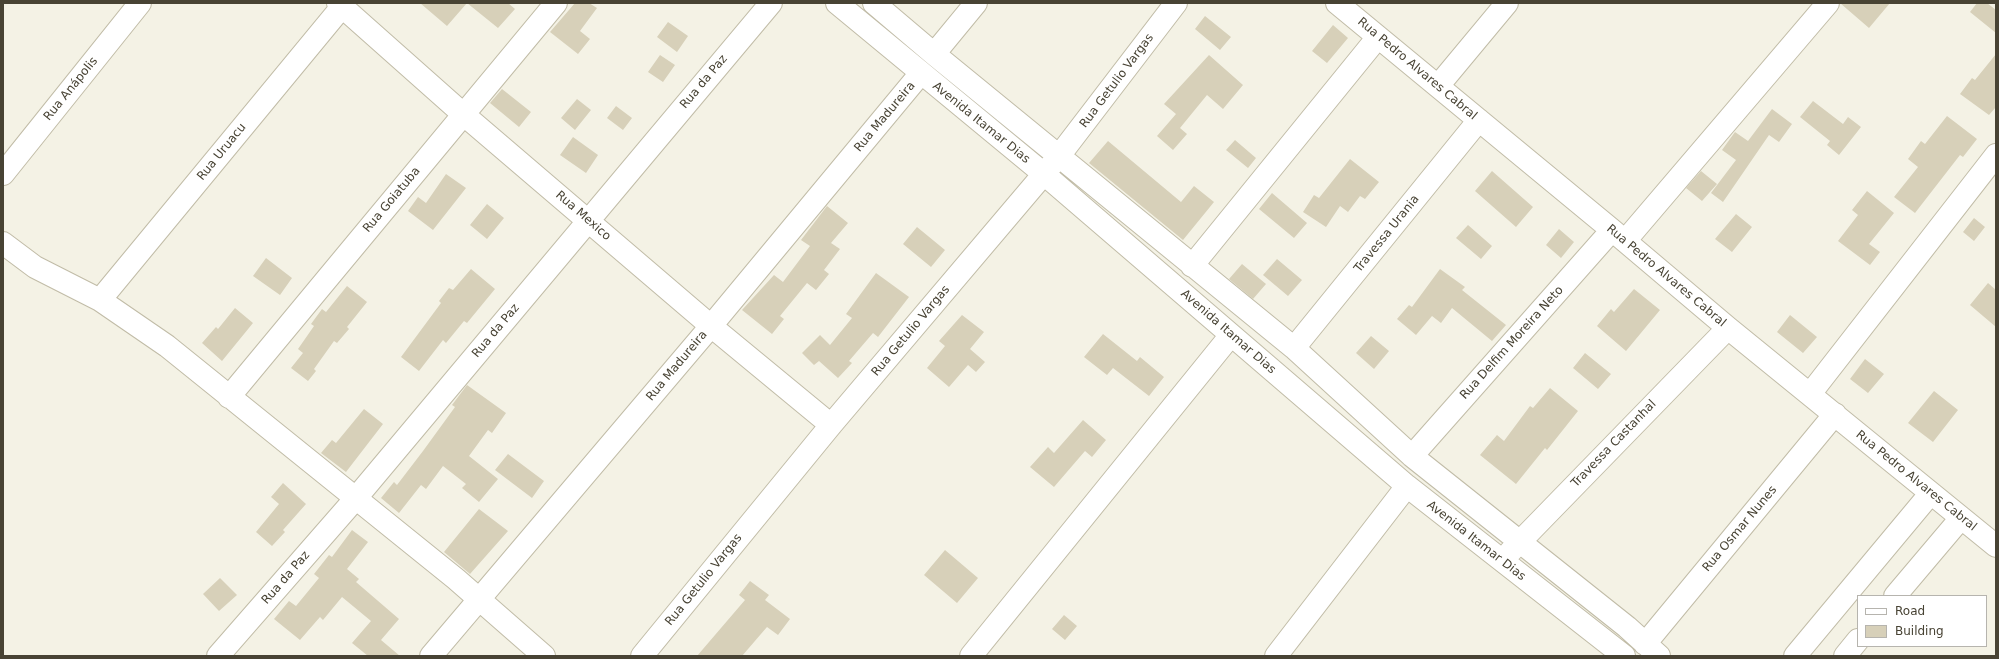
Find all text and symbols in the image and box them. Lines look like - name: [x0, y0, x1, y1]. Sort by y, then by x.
- street label: Rua Pedro Alvares Cabral: [1354, 15, 1480, 123]
- street label: Rua Getulio Vargas: [1077, 31, 1157, 131]
- street label: Rua da Paz: [677, 52, 731, 112]
- street label: Rua Anápolis: [41, 54, 101, 124]
- street label: Rua Madureira: [851, 79, 919, 155]
- street label: Avenida Itamar Dias: [929, 79, 1033, 167]
- street label: Rua Uruacu: [195, 120, 249, 184]
- street label: Rua Goiatuba: [360, 164, 424, 236]
- street label: Rua Mexico: [552, 188, 614, 244]
- street label: Travessa Urania: [1351, 192, 1423, 276]
- street label: Rua Pedro Alvares Cabral: [1603, 222, 1729, 330]
- street label: Rua Getulio Vargas: [869, 283, 953, 379]
- street label: Rua Delfim Moreira Neto: [1457, 283, 1567, 403]
- street label: Avenida Itamar Dias: [1178, 287, 1278, 377]
- street label: Rua da Paz: [469, 301, 523, 361]
- street label: Rua Madureira: [643, 328, 711, 404]
- street label: Travessa Castanhal: [1569, 397, 1659, 491]
- street label: Rua Pedro Alvares Cabral: [1853, 428, 1979, 534]
- street label: Rua Osmar Nunes: [1700, 483, 1780, 575]
- street label: Avenida Itamar Dias: [1424, 498, 1528, 584]
- street label: Rua Getulio Vargas: [663, 531, 745, 629]
- street label: Rua da Paz: [259, 548, 313, 608]
- legend: [1857, 595, 1987, 647]
- text: Road: [1895, 604, 1925, 618]
- text: Building: [1895, 624, 1944, 638]

